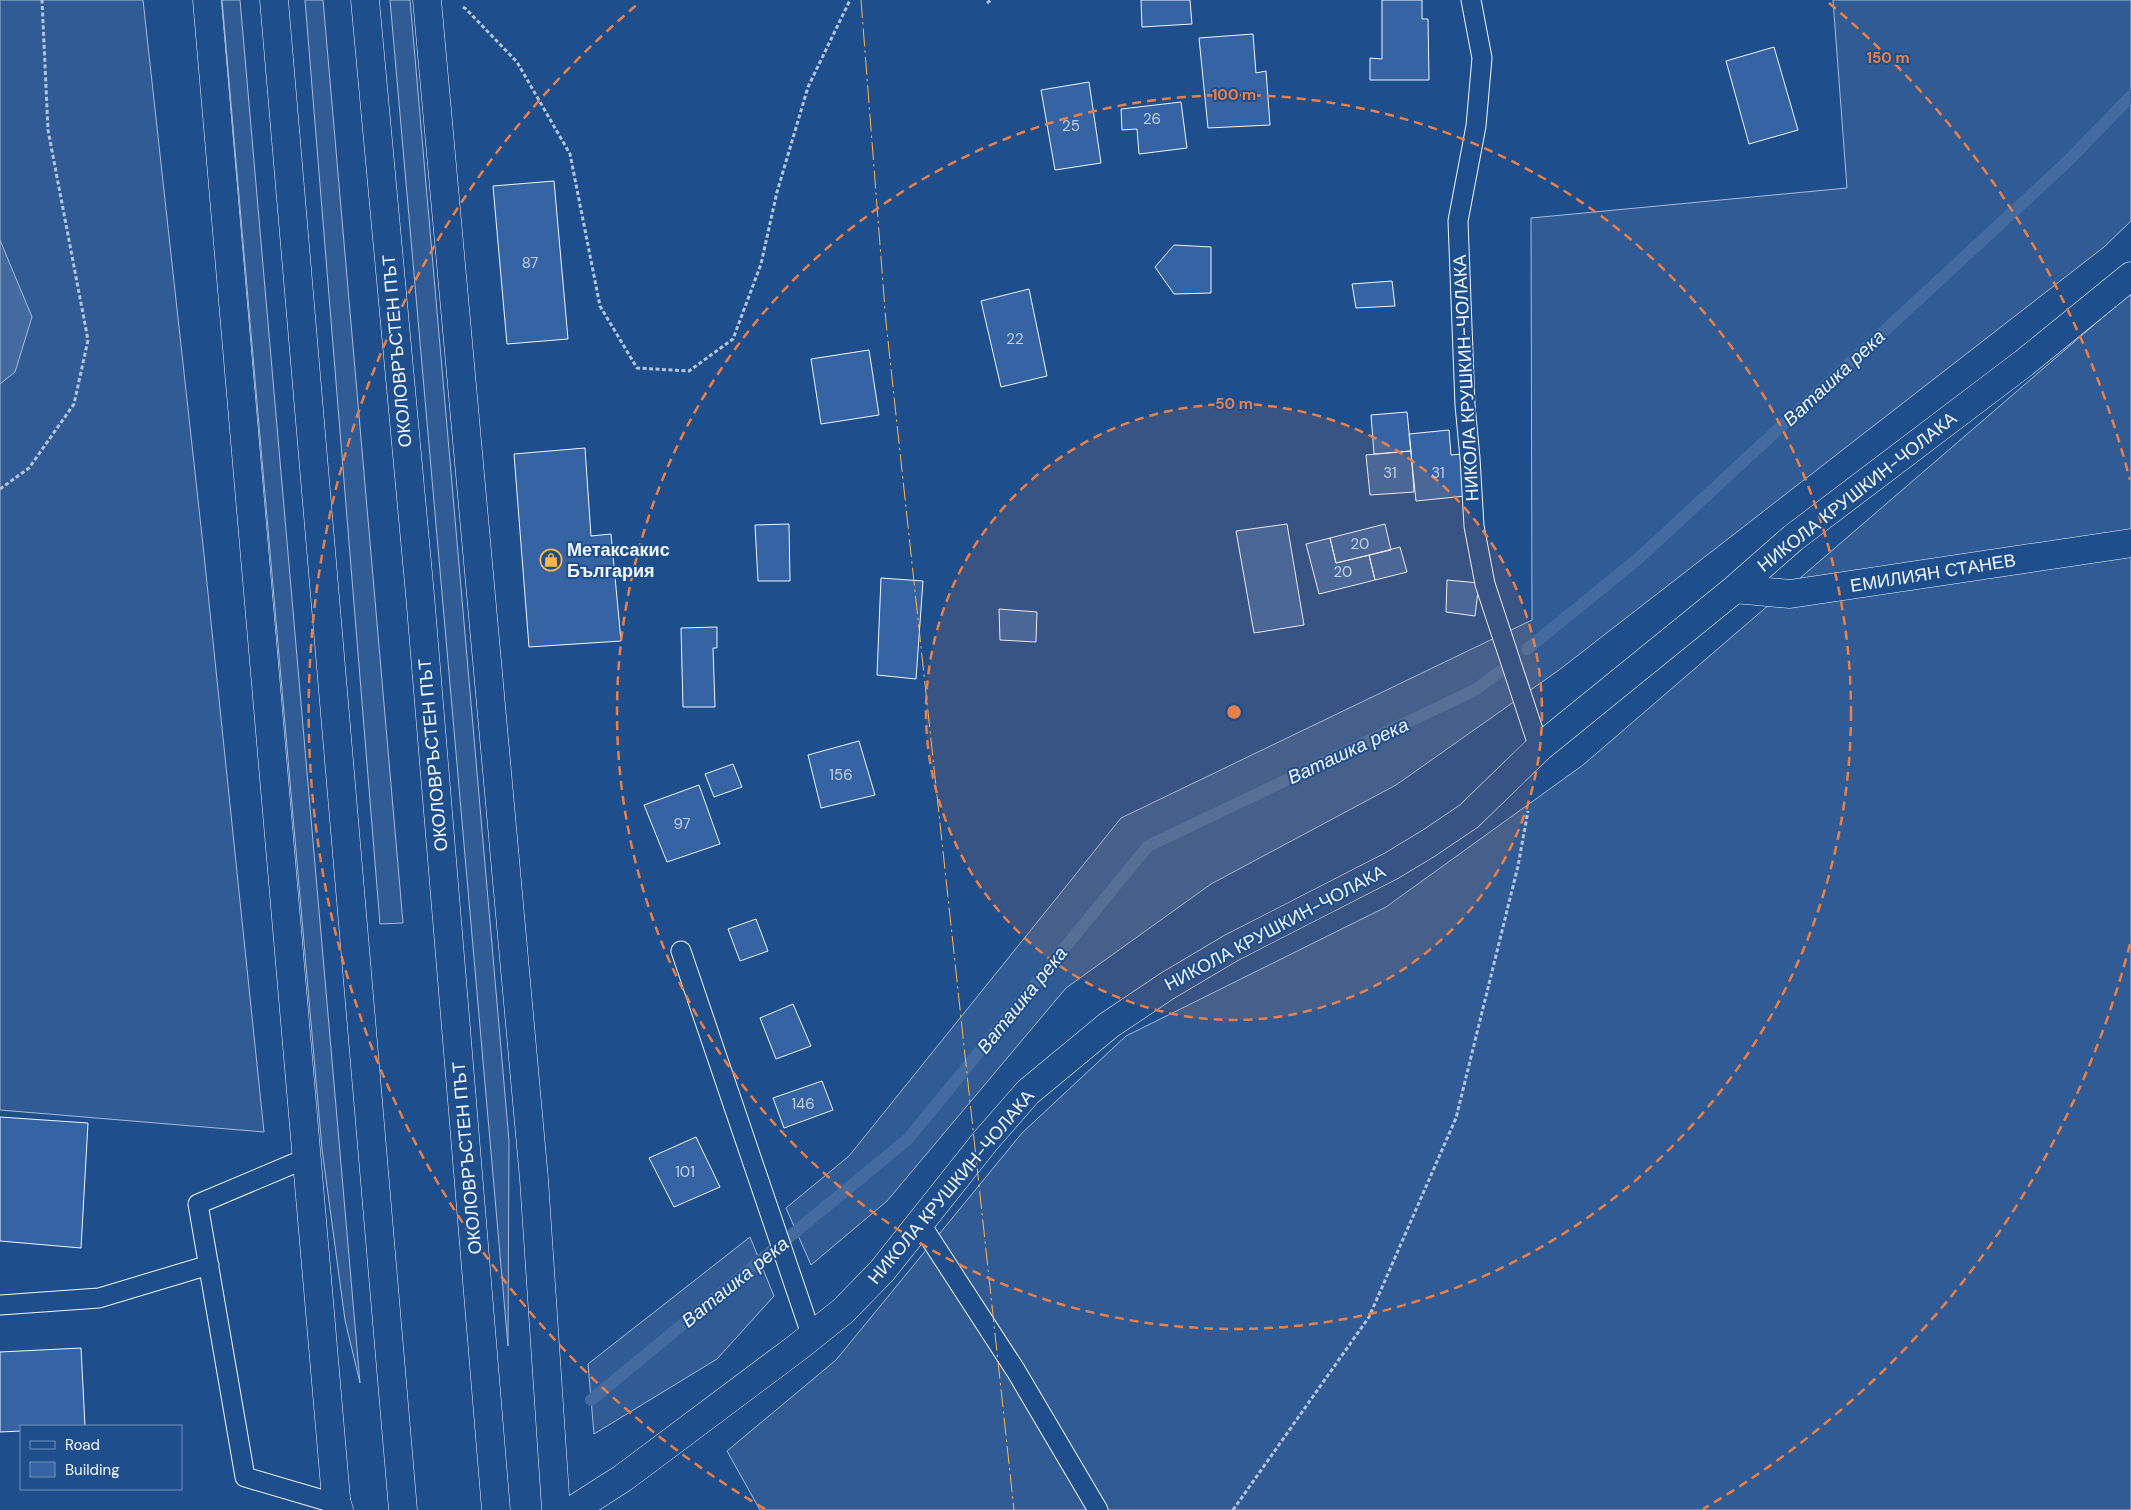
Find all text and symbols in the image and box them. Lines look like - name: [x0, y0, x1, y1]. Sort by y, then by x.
- text: 150 m: [1867, 48, 1910, 68]
- text: 100 m: [1212, 85, 1256, 105]
- house number: 26: [1143, 109, 1161, 129]
- house number: 25: [1062, 116, 1080, 136]
- house number: 87: [522, 253, 538, 273]
- street label: ОКОЛОВРЪСТЕН ПЪТ: [377, 254, 417, 448]
- street label: НИКОЛА КРУШКИН-ЧОЛАКА: [1448, 254, 1484, 502]
- water label: Ваташка река: [1778, 324, 1890, 432]
- house number: 22: [1006, 329, 1024, 349]
- text: 50 m: [1215, 394, 1253, 414]
- street label: НИКОЛА КРУШКИН-ЧОЛАКА: [1752, 407, 1962, 577]
- house number: 31: [1383, 463, 1397, 483]
- house number: 31: [1431, 463, 1445, 483]
- house number: 20: [1351, 534, 1369, 554]
- place label: Метаксакис България: [567, 538, 670, 583]
- shop icon: Метаксакис България: [539, 548, 563, 572]
- street label: ЕМИЛИЯН СТАНЕВ: [1849, 548, 2017, 598]
- house number: 20: [1334, 562, 1352, 582]
- street label: ОКОЛОВРЪСТЕН ПЪТ: [413, 658, 453, 852]
- centre of rings: [1225, 703, 1243, 721]
- water label: Ваташка река: [1283, 712, 1413, 790]
- house number: 156: [829, 765, 853, 785]
- house number: 97: [673, 814, 691, 834]
- street label: НИКОЛА КРУШКИН-ЧОЛАКА: [1160, 859, 1390, 997]
- water label: Ваташка река: [971, 941, 1073, 1059]
- street label: ОКОЛОВРЪСТЕН ПЪТ: [447, 1061, 487, 1255]
- street label: НИКОЛА КРУШКИН-ЧОЛАКА: [862, 1085, 1040, 1289]
- house number: 146: [791, 1094, 815, 1114]
- house number: 101: [675, 1162, 695, 1182]
- water label: Ваташка река: [676, 1231, 794, 1333]
- legend: [20, 1425, 182, 1490]
- text: Road: [65, 1435, 100, 1455]
- text: Building: [65, 1460, 120, 1480]

